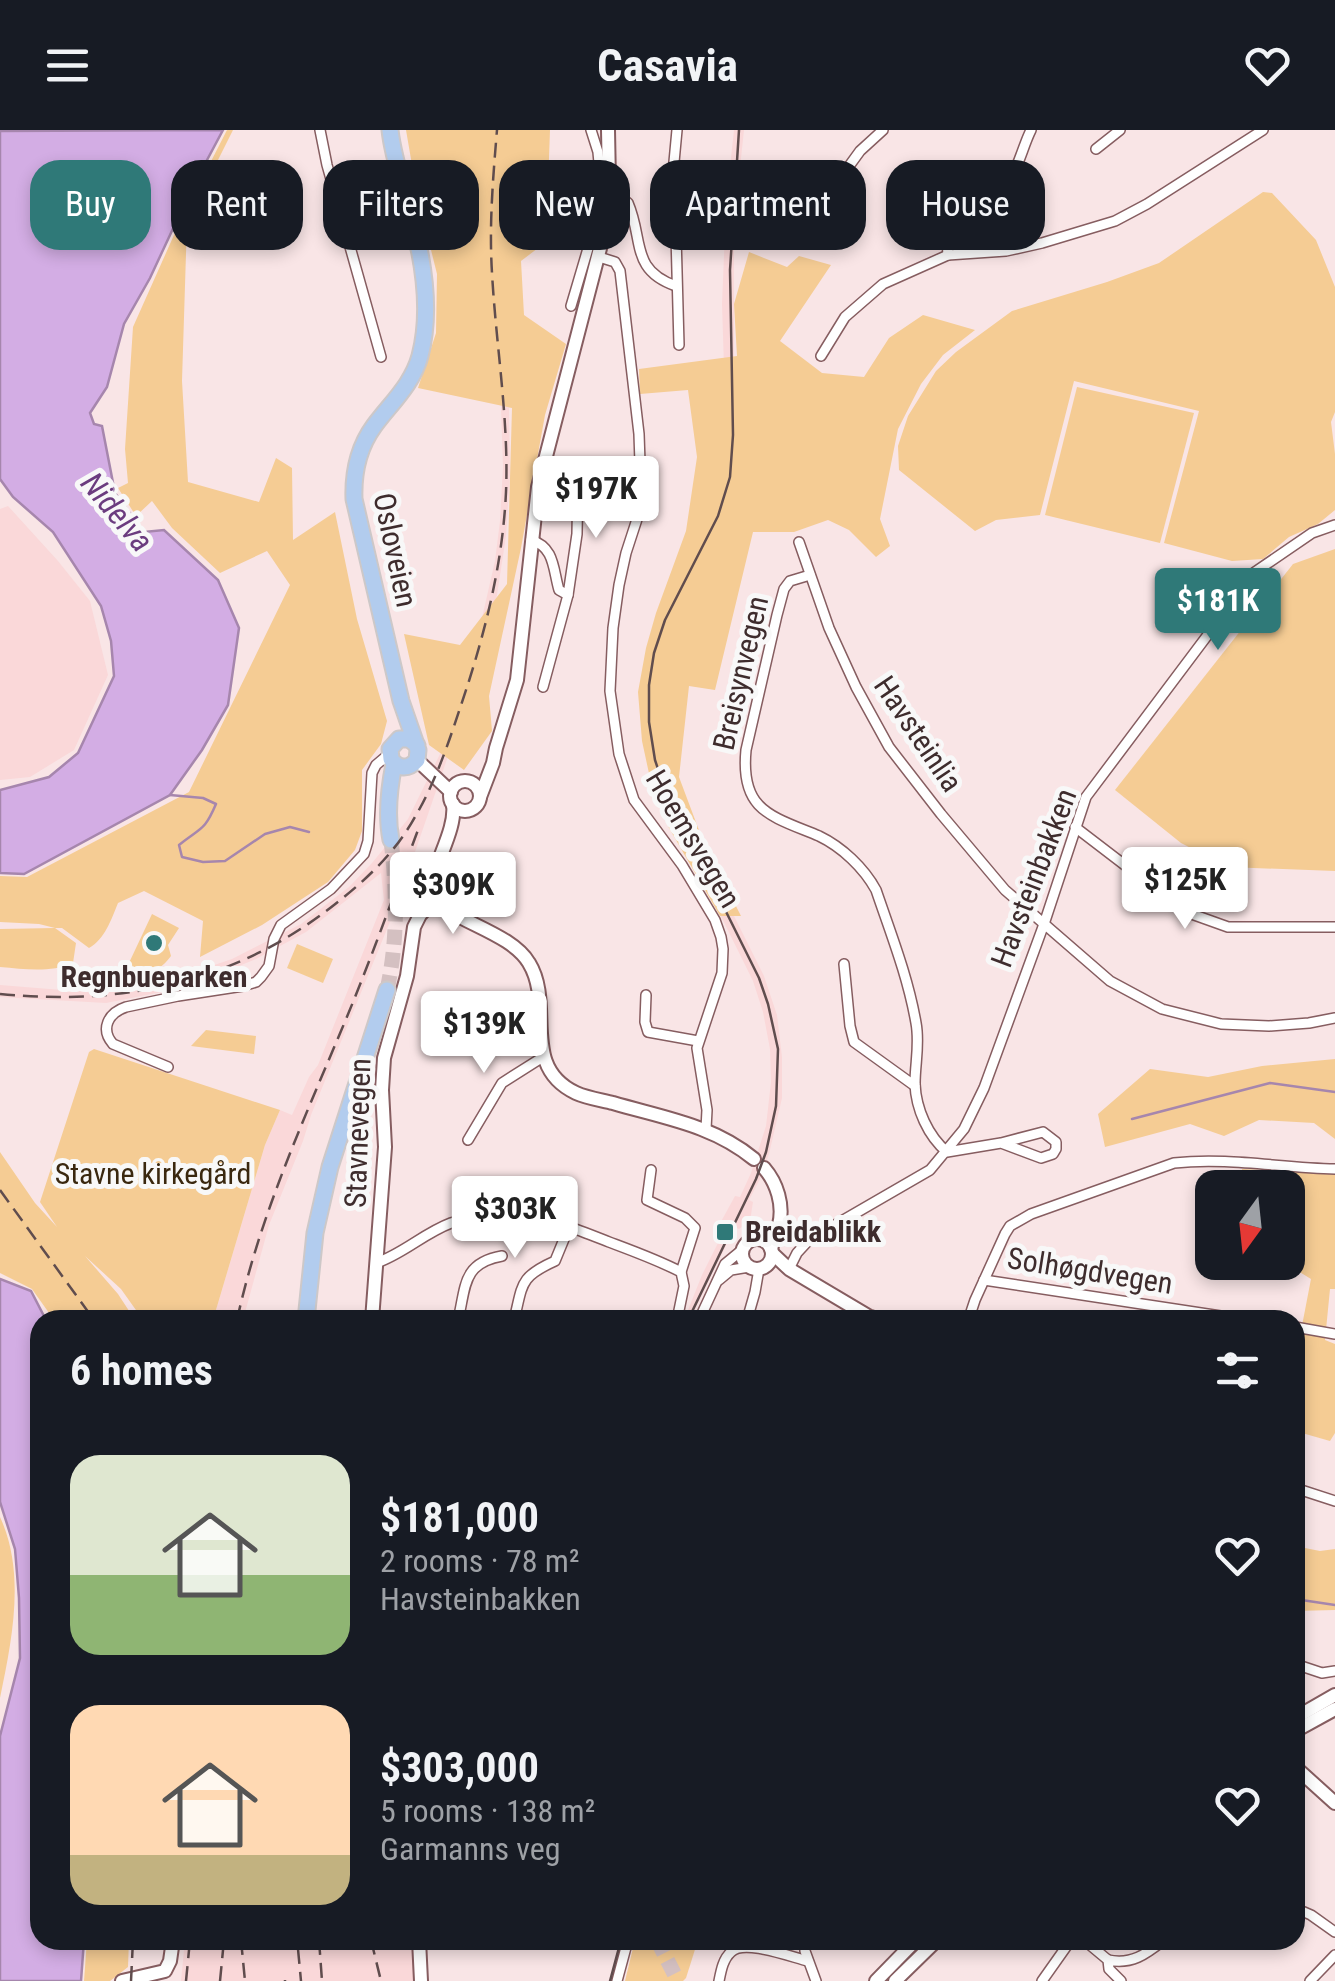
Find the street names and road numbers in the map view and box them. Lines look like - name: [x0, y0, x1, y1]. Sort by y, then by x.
- street label: Osloveien: [366, 490, 425, 610]
- street label: Breisynvegen: [706, 592, 775, 753]
- street label: Havsteinlia: [867, 669, 970, 798]
- street label: Hoemsvegen: [639, 764, 748, 914]
- street label: Havsteinbakken: [983, 784, 1084, 972]
- street label: Stavnevegen: [337, 1057, 378, 1209]
- street label: Solhøgdvegen: [1005, 1240, 1175, 1301]

